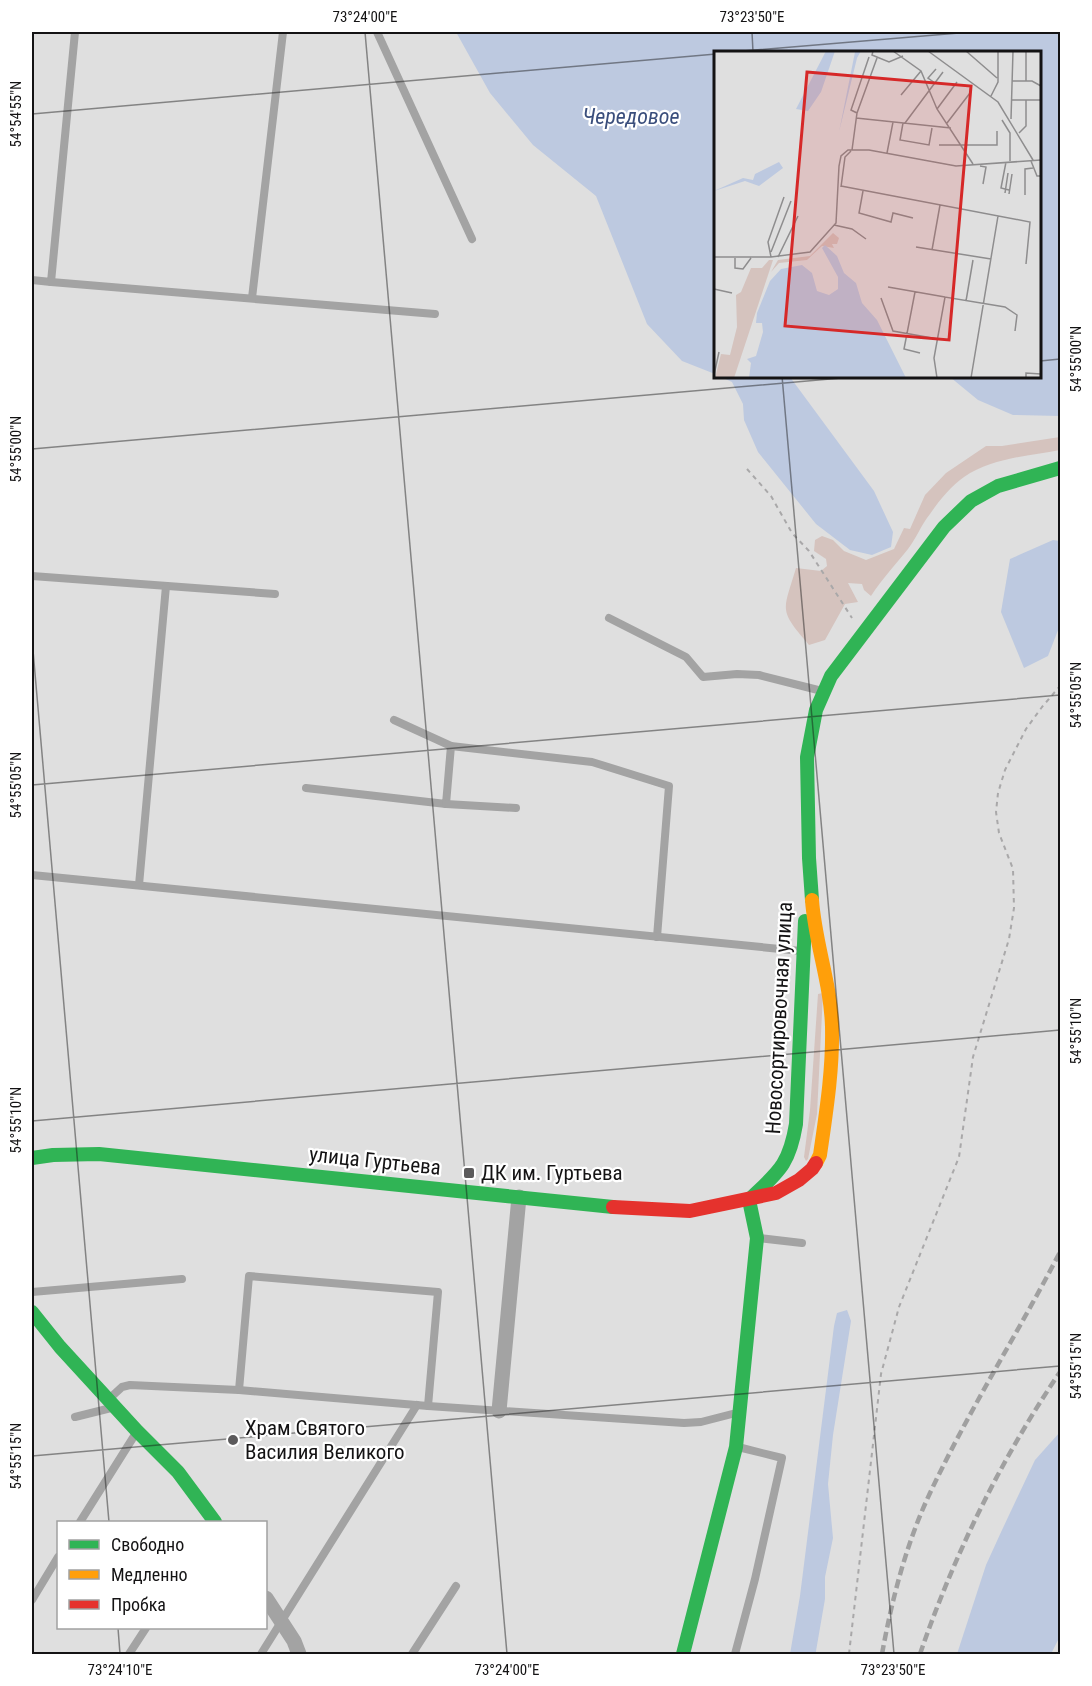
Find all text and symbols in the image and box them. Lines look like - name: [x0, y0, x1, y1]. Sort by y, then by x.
- text: 73°24'00"E: [333, 8, 397, 26]
- text: 73°23'50"E: [720, 8, 784, 26]
- inset map: [714, 51, 1041, 378]
- text: 54°54'55"N: [7, 81, 25, 147]
- water label: Чередовое: [583, 104, 679, 129]
- text: 54°55'00"N: [1067, 326, 1085, 392]
- text: 54°55'00"N: [7, 416, 25, 482]
- text: 54°55'05"N: [1067, 662, 1085, 728]
- text: 54°55'05"N: [7, 752, 25, 818]
- street label: Новосортировочная улица: [761, 901, 797, 1135]
- text: 54°55'10"N: [1067, 998, 1085, 1064]
- text: 54°55'10"N: [7, 1087, 25, 1153]
- street label: улица Гуртьева: [308, 1142, 442, 1180]
- place label: ДК им. Гуртьева: [481, 1161, 623, 1185]
- marker: ДК им. Гуртьева: [462, 1166, 476, 1180]
- text: 54°55'15"N: [1067, 1333, 1085, 1399]
- place label: Храм Святого Василия Великого: [245, 1416, 405, 1464]
- text: 54°55'15"N: [7, 1423, 25, 1489]
- marker: Храм Святого Василия Великого: [226, 1433, 240, 1447]
- legend: [57, 1521, 267, 1629]
- text: Свободно: [111, 1534, 184, 1555]
- text: Медленно: [111, 1564, 188, 1585]
- text: Пробка: [111, 1594, 166, 1615]
- text: 73°24'10"E: [88, 1661, 152, 1679]
- text: 73°24'00"E: [475, 1661, 539, 1679]
- text: 73°23'50"E: [861, 1661, 925, 1679]

